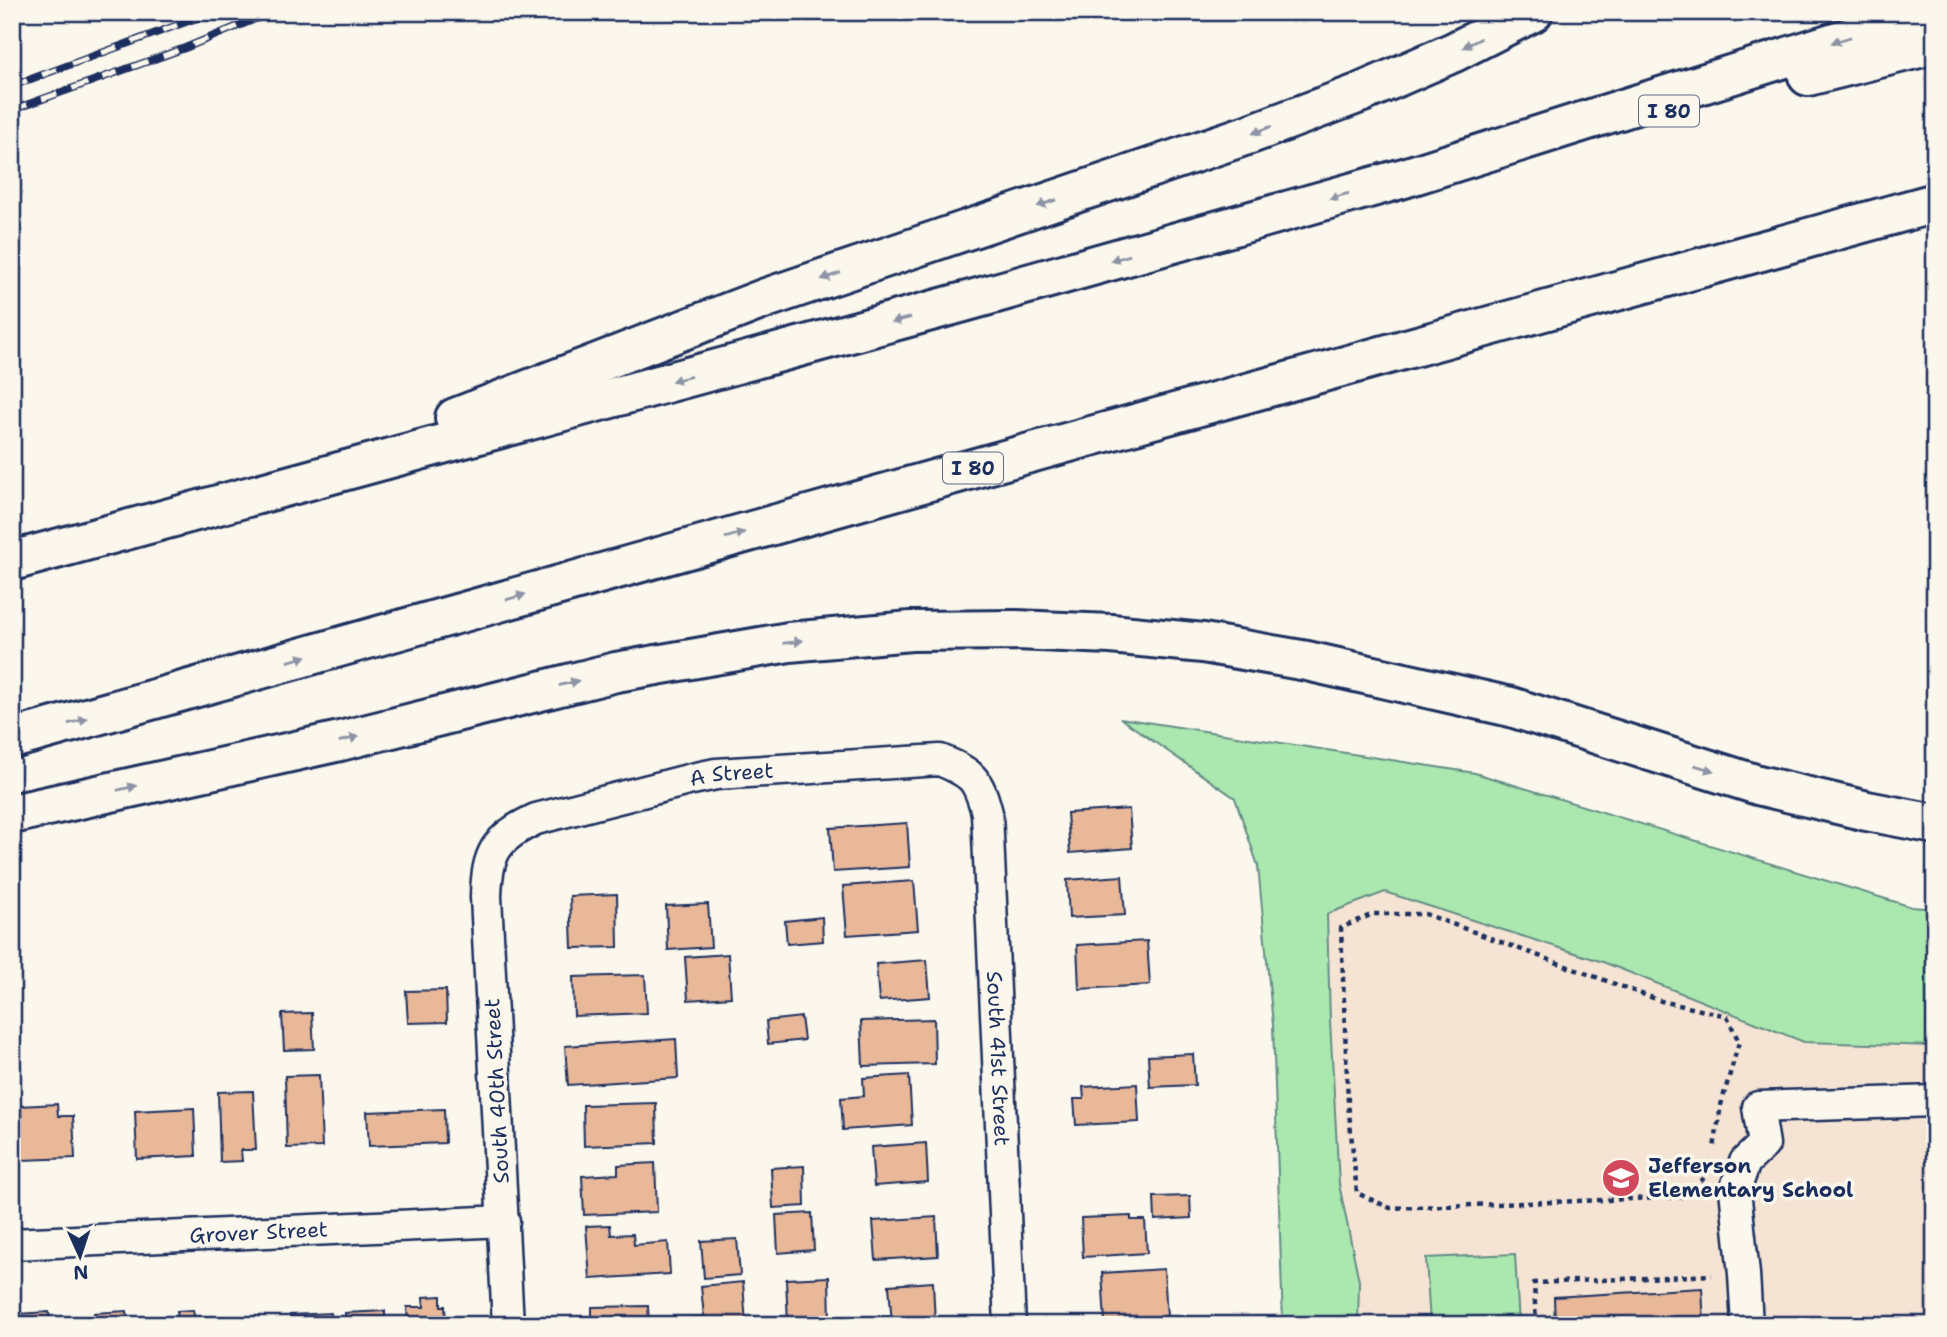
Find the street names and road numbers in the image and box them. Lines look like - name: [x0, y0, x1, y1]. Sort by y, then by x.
- road number: I 80: [1639, 96, 1699, 127]
- road number: I 80: [943, 453, 1003, 484]
- street label: A Street: [687, 756, 774, 793]
- street label: South 41st Street: [980, 970, 1016, 1147]
- street label: South 40th Street: [478, 998, 516, 1184]
- street label: Grover Street: [189, 1215, 329, 1250]

